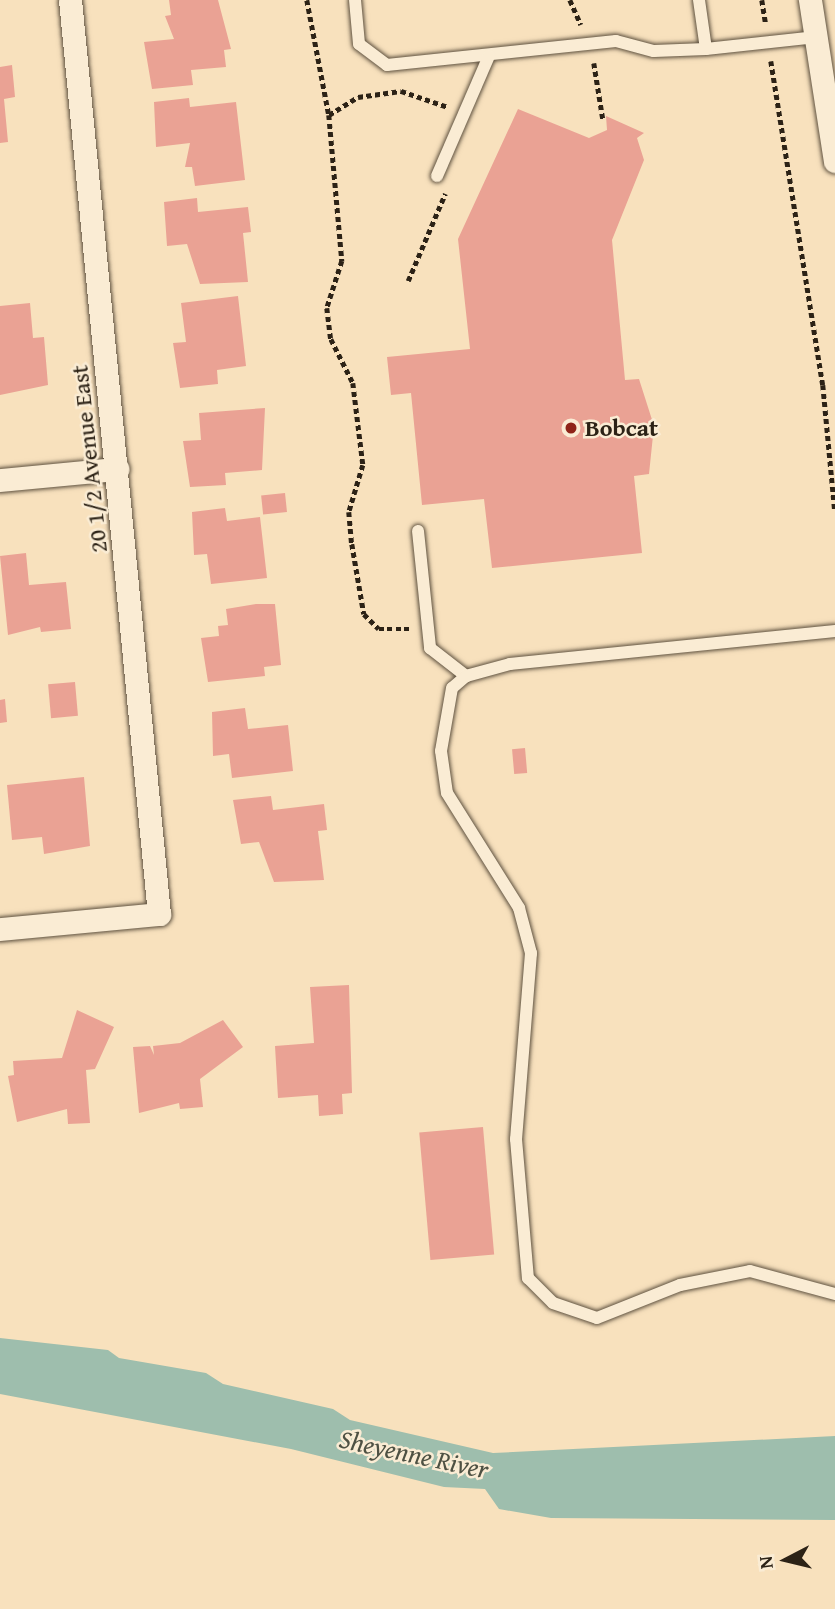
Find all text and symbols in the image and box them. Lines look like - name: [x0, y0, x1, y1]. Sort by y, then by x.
- street label: 20 1/2 Avenue East: [65, 364, 113, 554]
- place label: Bobcat: [585, 414, 658, 442]
- marker: Bobcat: [563, 420, 579, 436]
- water label: Sheyenne River: [337, 1423, 491, 1485]
- north arrow: [751, 1525, 821, 1595]
- text: N: [750, 1555, 780, 1571]

